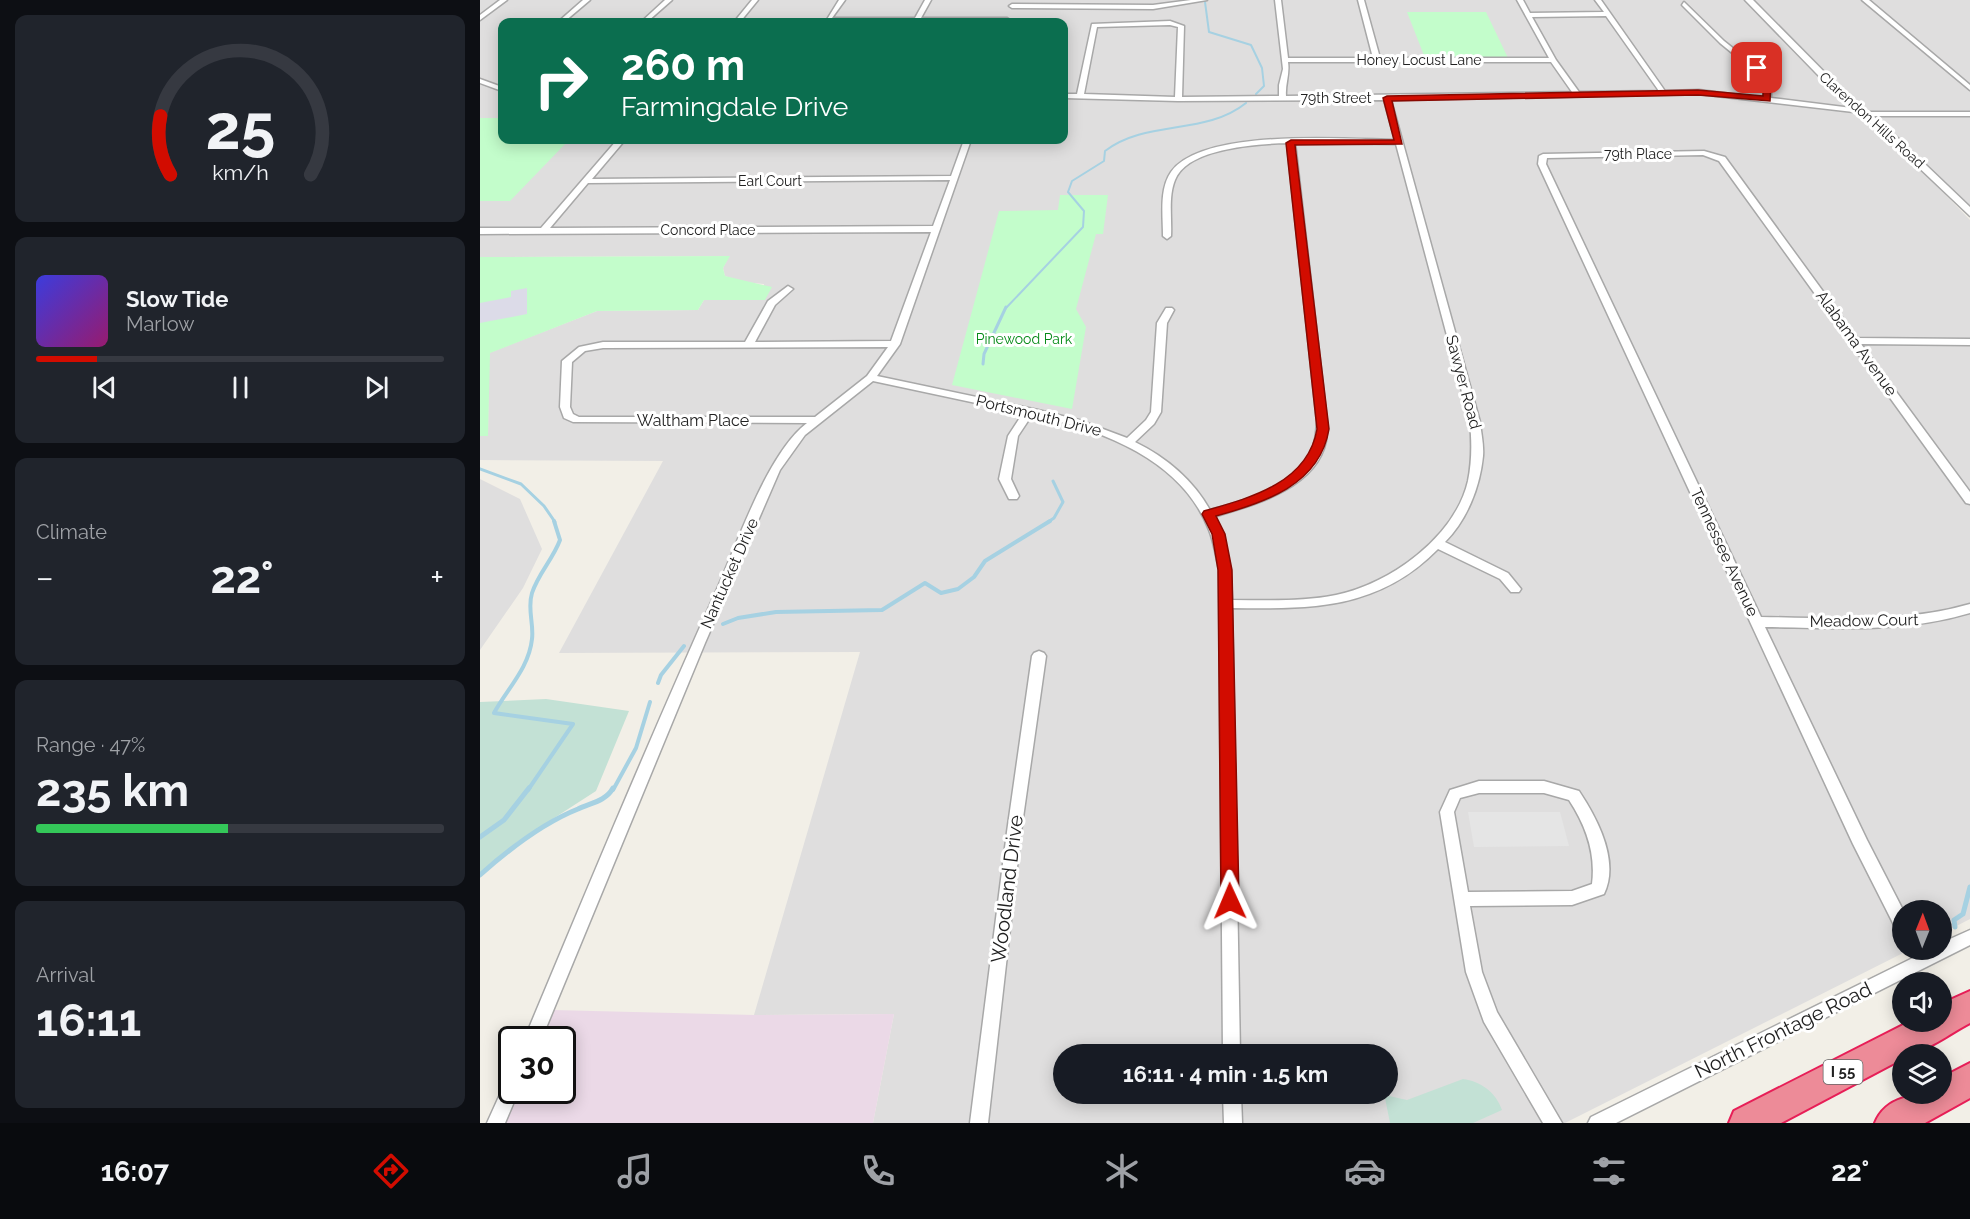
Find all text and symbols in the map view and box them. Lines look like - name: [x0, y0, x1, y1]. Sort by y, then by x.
- text: 260 m: [621, 41, 745, 90]
- icon: right: [522, 42, 600, 120]
- pin: [1731, 42, 1782, 93]
- icon: arrive: [1740, 51, 1773, 84]
- street label: Honey Locust Lane: [1356, 52, 1482, 68]
- street label: Clarendon Hills Road: [1816, 69, 1928, 171]
- text: 25: [205, 90, 275, 164]
- street label: 79th Street: [1301, 90, 1372, 106]
- text: Farmingdale Drive: [621, 91, 848, 122]
- street label: 79th Place: [1604, 146, 1672, 162]
- text: km/h: [212, 161, 268, 186]
- street label: Earl Court: [738, 173, 802, 189]
- street label: Concord Place: [660, 222, 756, 238]
- text: Slow Tide: [126, 286, 228, 312]
- street label: Alabama Avenue: [1812, 287, 1901, 400]
- text: Marlow: [126, 312, 195, 336]
- park label: Pinewood Park: [976, 331, 1073, 347]
- street label: Sawyer Road: [1442, 333, 1485, 431]
- icon: previous: [88, 371, 121, 404]
- icon: pause: [224, 371, 257, 404]
- icon: next: [360, 371, 393, 404]
- street label: Portsmouth Drive: [974, 391, 1104, 440]
- street label: Waltham Place: [637, 411, 749, 430]
- street label: Tennessee Avenue: [1686, 485, 1763, 619]
- street label: Nantucket Drive: [697, 515, 762, 631]
- text: Climate: [36, 520, 107, 544]
- text: 22°: [210, 551, 274, 604]
- text: −: [36, 558, 54, 597]
- text: +: [430, 558, 444, 597]
- street label: Meadow Court: [1809, 610, 1919, 631]
- text: Range · 47%: [36, 733, 145, 757]
- text: 235 km: [36, 764, 189, 817]
- street label: Woodland Drive: [986, 813, 1028, 964]
- position arrow: [1198, 869, 1262, 933]
- north arrow: [1892, 900, 1952, 960]
- map controls: [1892, 900, 1952, 1104]
- text: Arrival: [36, 963, 95, 987]
- button: sound: [1892, 972, 1952, 1032]
- street label: North Frontage Road: [1691, 977, 1875, 1083]
- text: 16:11: [36, 994, 141, 1047]
- speed limit sign: 30: [498, 1026, 576, 1104]
- button: layers: [1892, 1044, 1952, 1104]
- road number: I 55: [1824, 1060, 1862, 1084]
- text: 16:11 · 4 min · 1.5 km: [1123, 1061, 1328, 1087]
- icon: directions: [370, 1150, 412, 1192]
- icon: music: [614, 1150, 656, 1192]
- icon: phone: [857, 1150, 899, 1192]
- icon: climate: [1101, 1150, 1143, 1192]
- icon: car: [1344, 1150, 1386, 1192]
- icon: filters: [1588, 1150, 1630, 1192]
- text: 16:07: [101, 1156, 169, 1187]
- text: 22°: [1831, 1156, 1869, 1187]

